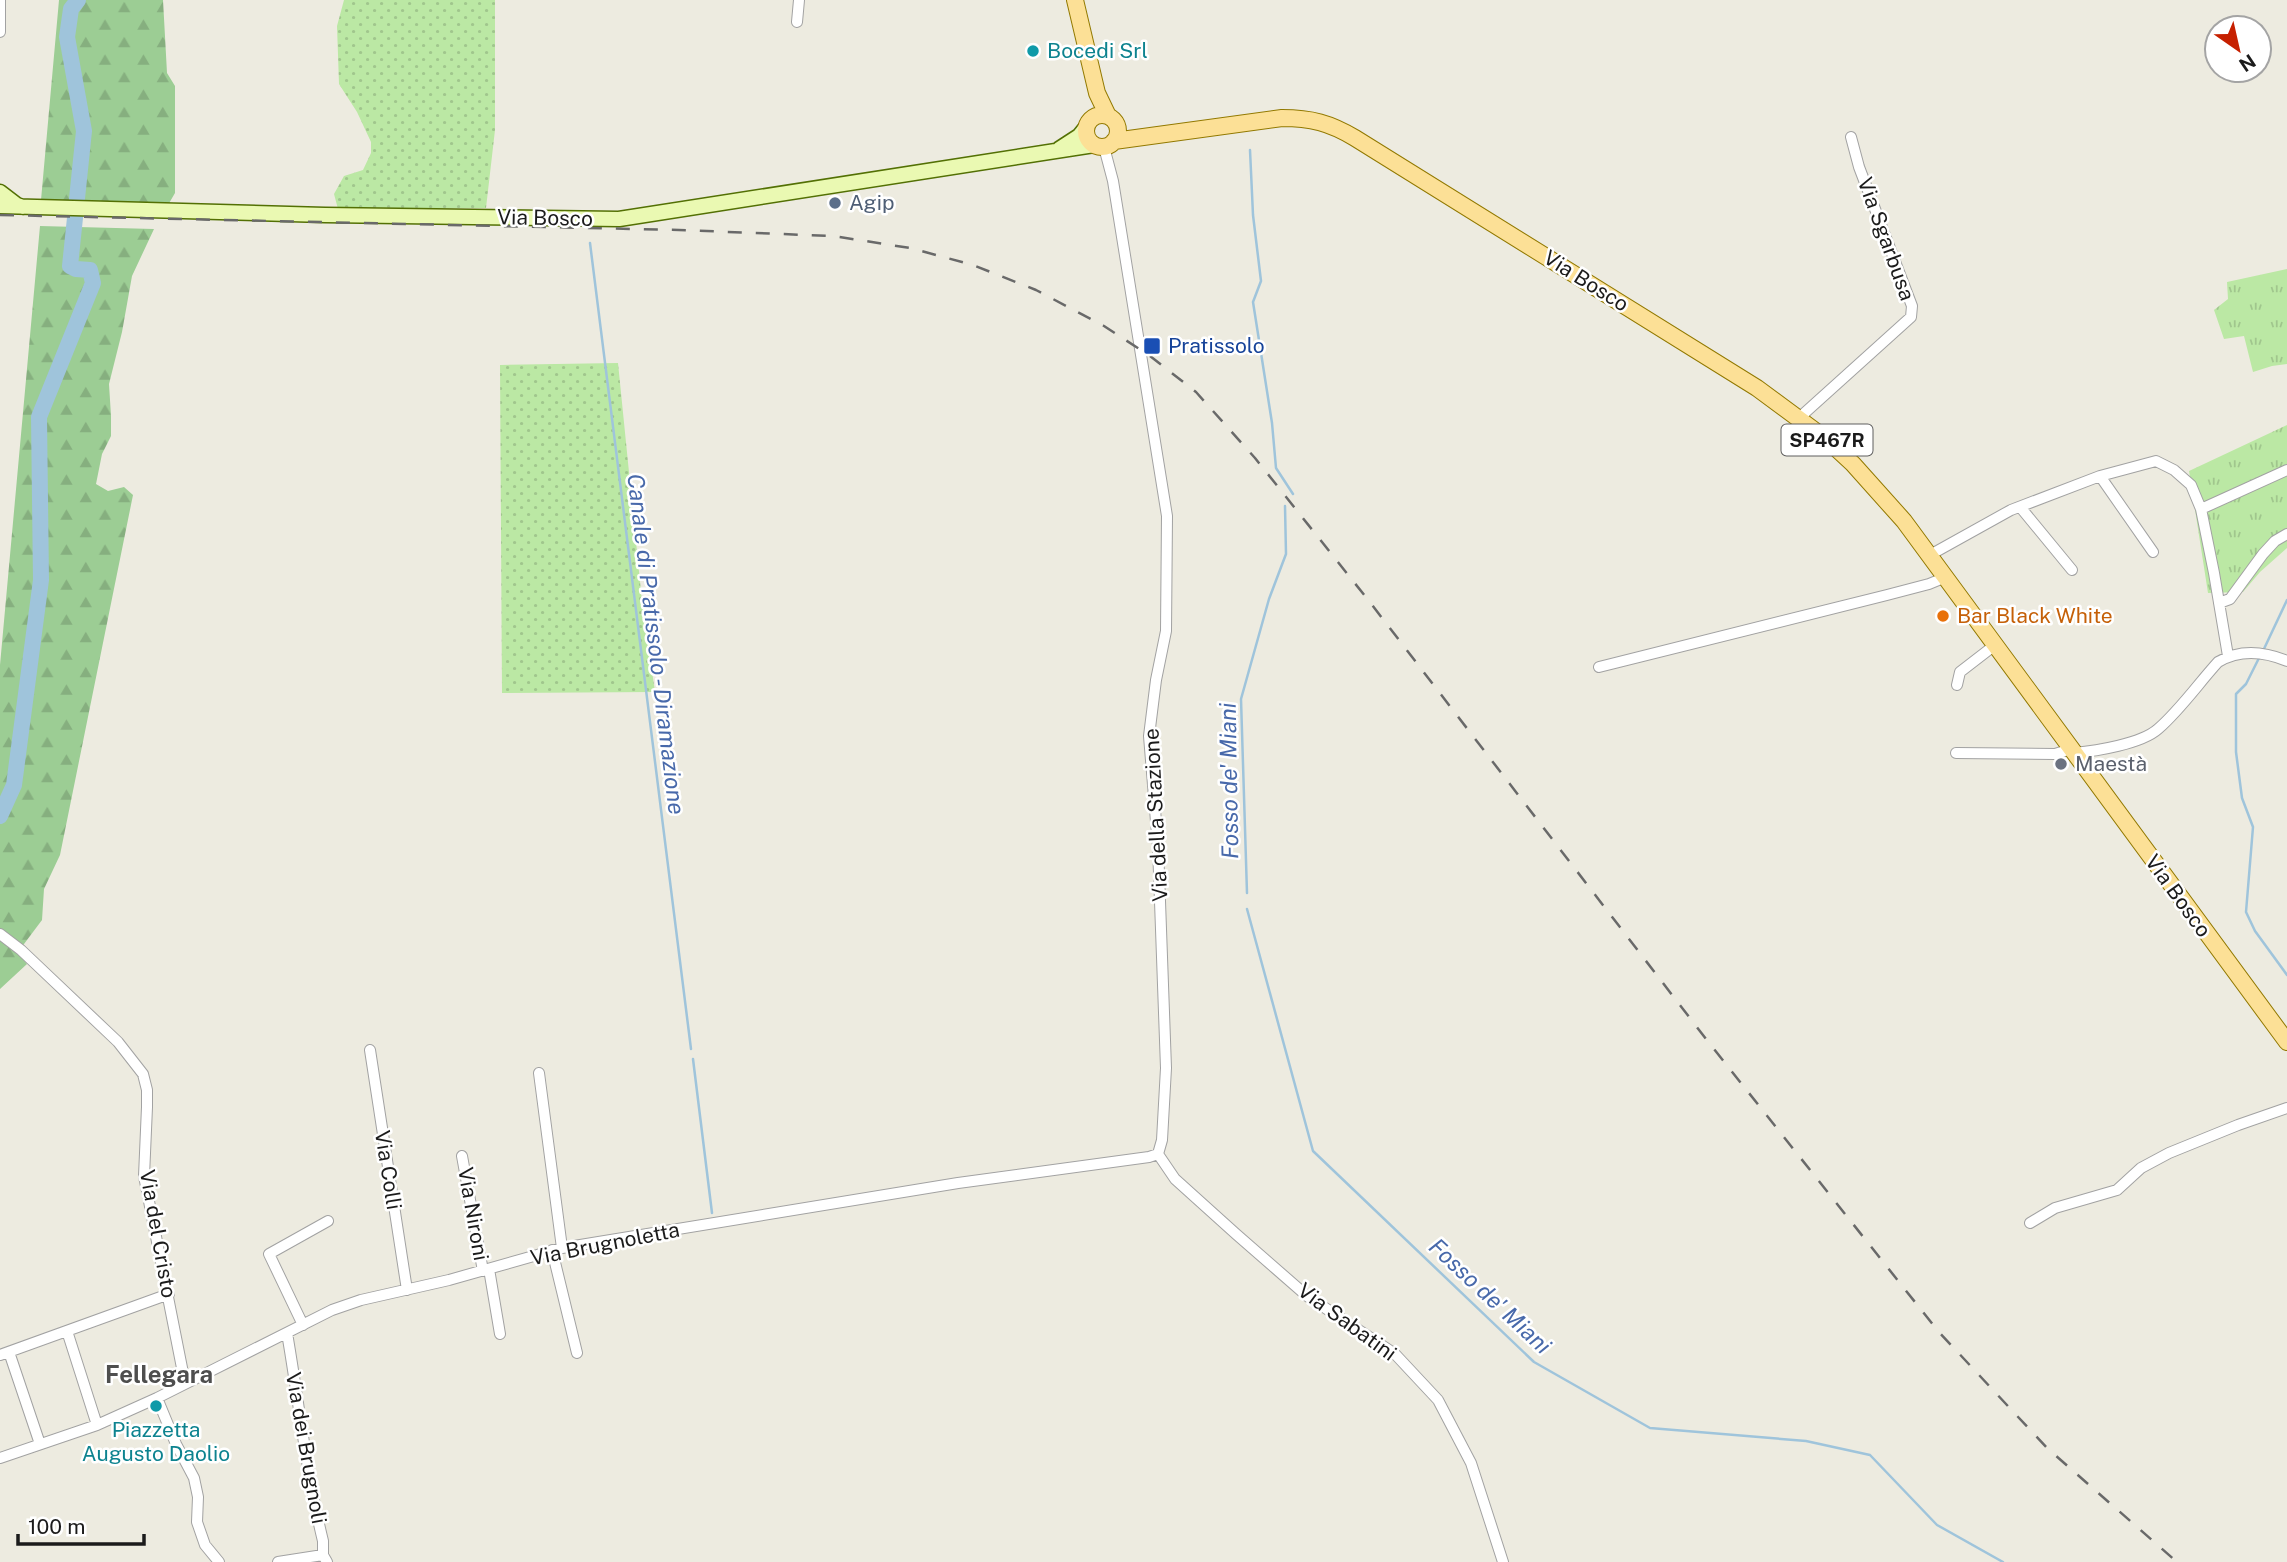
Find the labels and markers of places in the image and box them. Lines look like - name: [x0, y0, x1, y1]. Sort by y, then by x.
- place label: Bocedi Srl: [1047, 38, 1148, 63]
- marker: Bocedi Srl: [1025, 43, 1041, 59]
- place label: Agip: [849, 190, 894, 215]
- marker: Agip: [827, 195, 843, 211]
- place label: Pratissolo: [1168, 333, 1265, 358]
- marker: Pratissolo: [1142, 336, 1162, 356]
- place label: Bar Black White: [1957, 603, 2113, 628]
- marker: Bar Black White: [1935, 608, 1951, 624]
- place label: Maestà: [2075, 751, 2147, 776]
- marker: Maestà: [2053, 756, 2069, 772]
- marker: Piazzetta Augusto Daolio: [148, 1398, 164, 1414]
- place label: Piazzetta Augusto Daolio: [82, 1417, 230, 1466]

